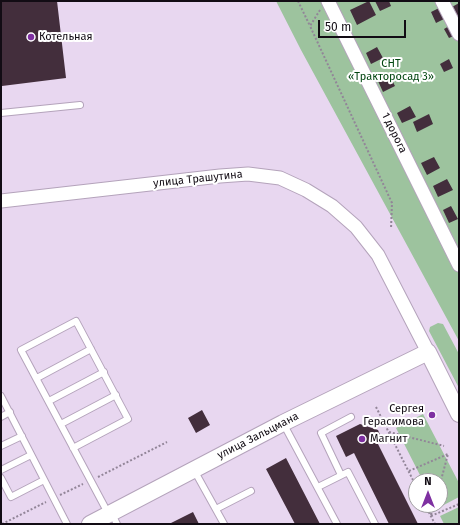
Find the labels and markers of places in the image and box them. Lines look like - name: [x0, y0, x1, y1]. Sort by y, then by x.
- place label: Котельная: [39, 30, 93, 44]
- marker: Котельная: [26, 32, 36, 42]
- place label: Сергея Герасимова: [363, 402, 424, 428]
- marker: Сергея Герасимова: [427, 410, 437, 420]
- place label: Магнит: [370, 432, 407, 446]
- marker: Магнит: [357, 434, 367, 444]

